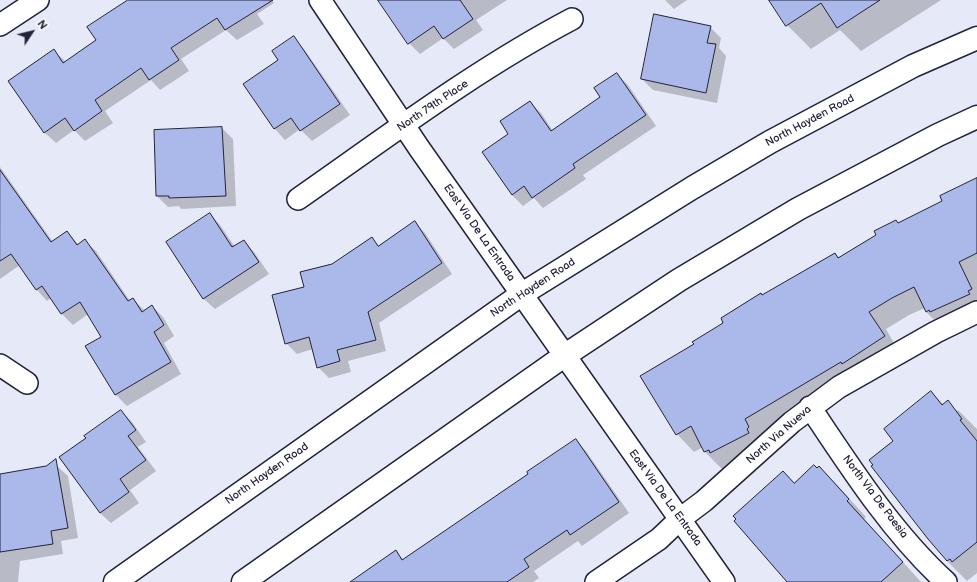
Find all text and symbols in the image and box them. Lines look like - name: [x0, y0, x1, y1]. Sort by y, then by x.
- north arrow: [12, 12, 52, 52]
- text: N: [35, 18, 50, 32]
- street label: North 79th Place: [395, 77, 471, 135]
- street label: North Hayden Road: [763, 92, 857, 150]
- street label: East Via De La Entrada: [440, 182, 518, 284]
- street label: North Hayden Road: [488, 256, 578, 320]
- street label: North Via Nueva: [744, 403, 814, 467]
- street label: North Hayden Road: [223, 440, 311, 508]
- street label: East Via De La Entrada: [626, 447, 704, 549]
- street label: North Via De Paesia: [840, 453, 910, 541]

